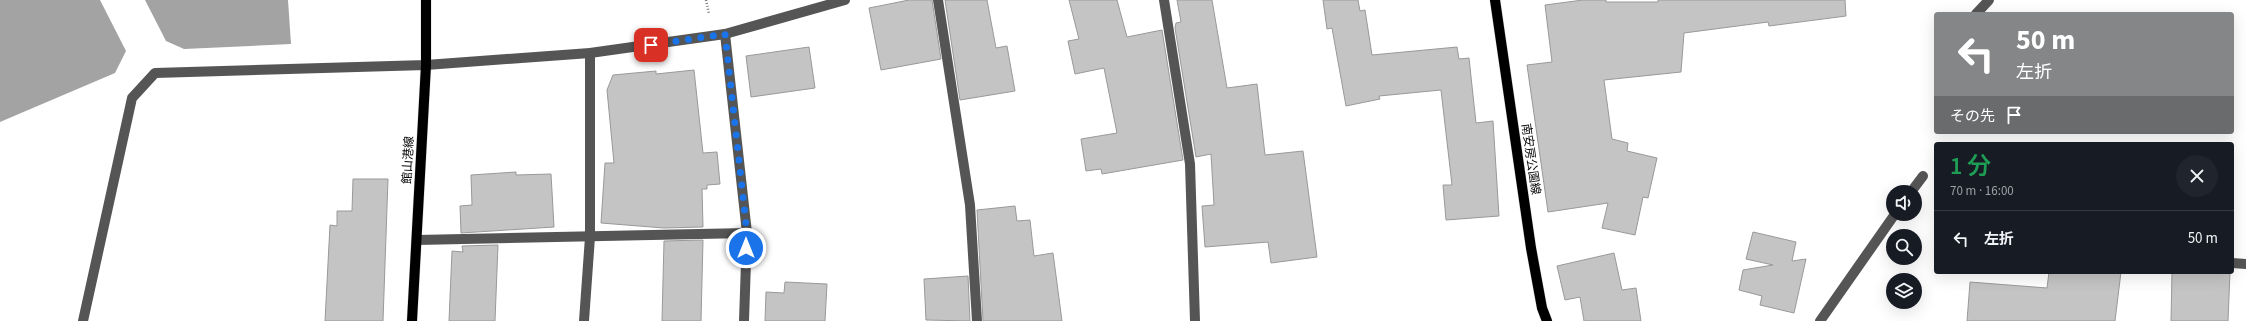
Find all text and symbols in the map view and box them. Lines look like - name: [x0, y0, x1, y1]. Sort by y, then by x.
- text: 50 m: [2016, 20, 2075, 60]
- pin: [634, 28, 668, 62]
- icon: left: [1950, 28, 2002, 80]
- icon: arrive: [640, 34, 662, 56]
- text: 左折: [2016, 60, 2052, 85]
- icon: arrive: [2003, 104, 2025, 126]
- text: その先: [1950, 106, 1995, 127]
- street label: 南安房公園線: [1517, 122, 1544, 196]
- street label: 館山港線: [399, 136, 418, 184]
- text: 1 分: [1950, 149, 1991, 184]
- button: close: [2176, 155, 2218, 197]
- text: 70 m · 16:00: [1950, 182, 2014, 200]
- map controls: [1886, 185, 1922, 309]
- button: sound: [1886, 185, 1922, 221]
- position arrow: [725, 227, 767, 269]
- icon: left: [1950, 228, 1972, 250]
- text: 50 m: [2188, 228, 2218, 249]
- button: search: [1886, 229, 1922, 265]
- text: 左折: [1984, 229, 2014, 250]
- button: layers: [1886, 273, 1922, 309]

